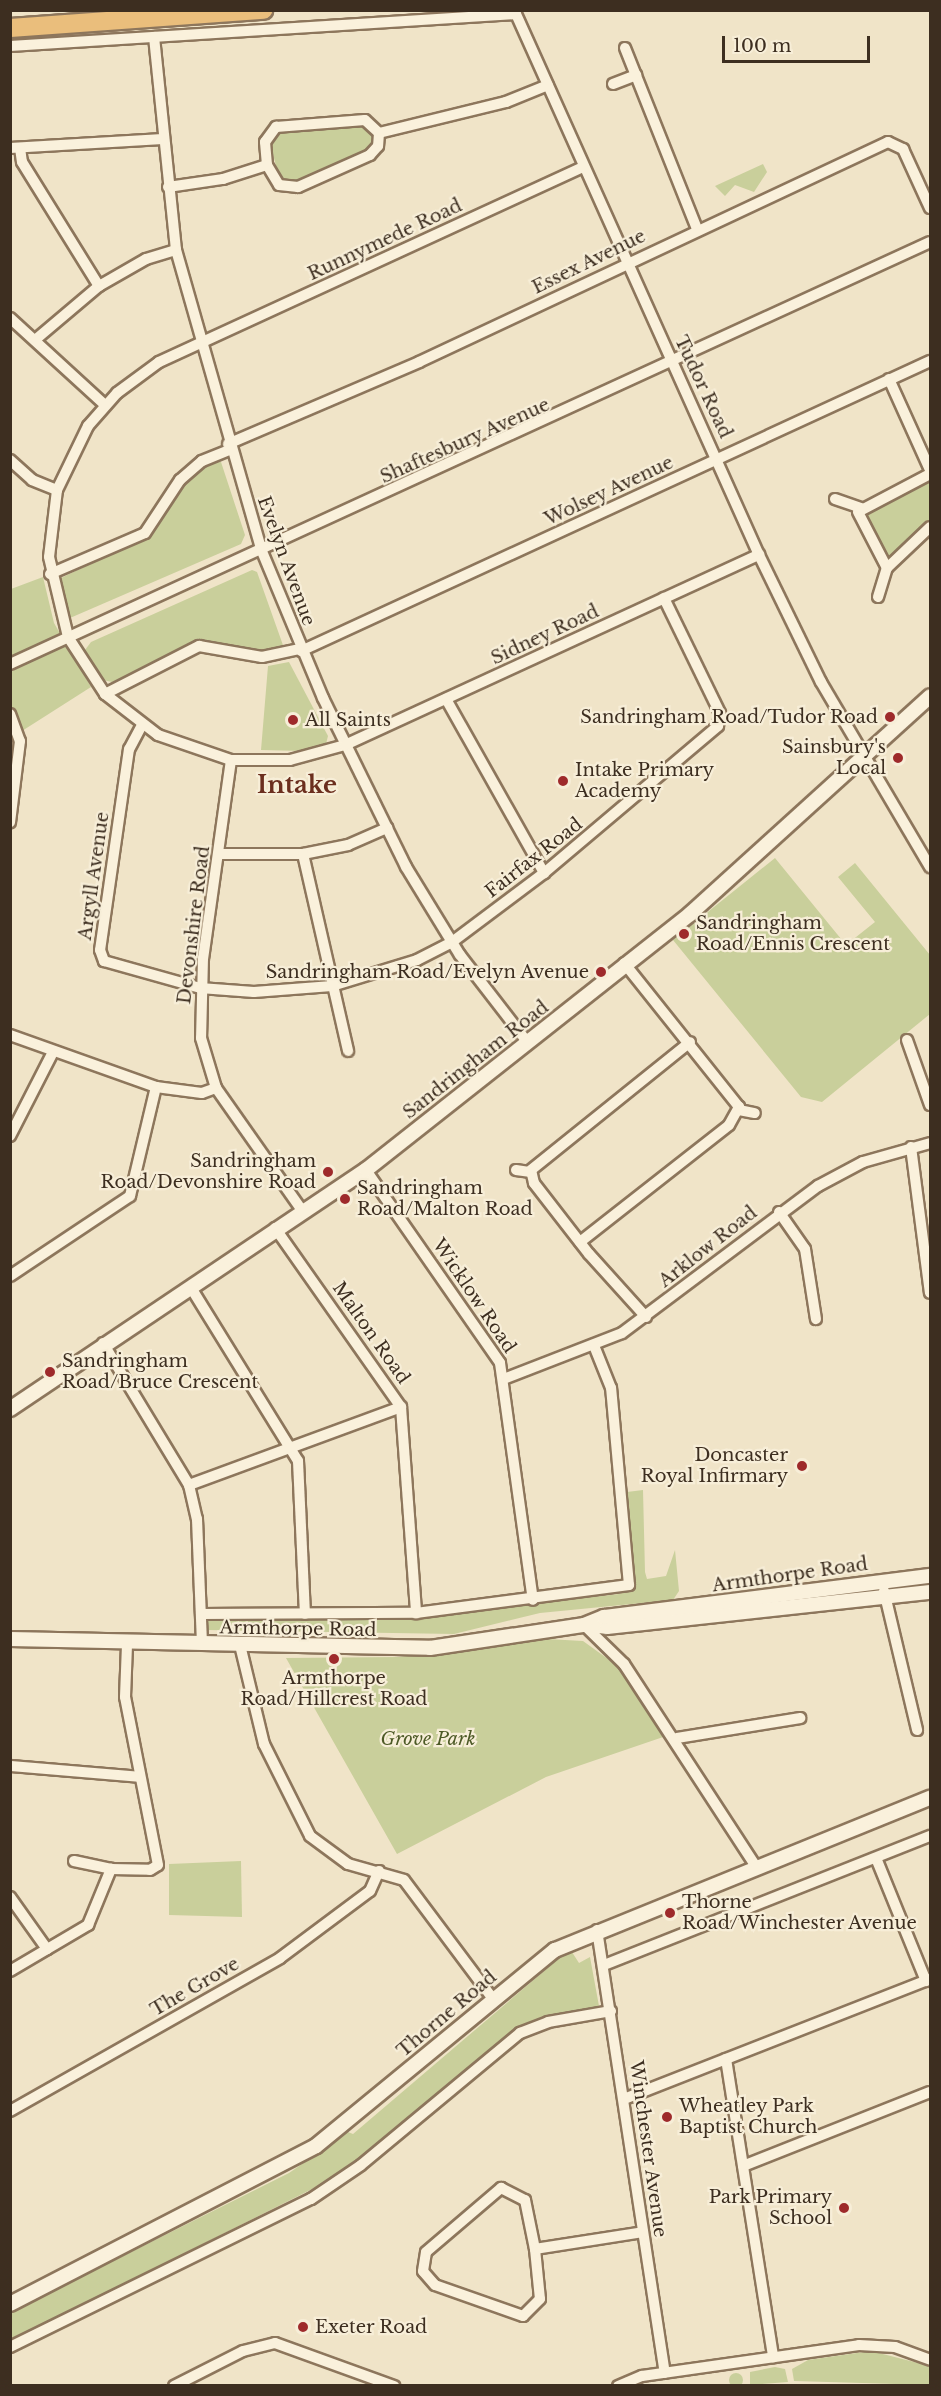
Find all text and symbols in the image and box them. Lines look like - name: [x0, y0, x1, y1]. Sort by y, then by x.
- scale bar: [725, 24, 874, 62]
- text: 100 m: [733, 35, 791, 57]
- street label: Runnymede Road: [305, 195, 465, 285]
- street label: Essex Avenue: [528, 225, 650, 299]
- street label: Tudor Road: [670, 332, 736, 442]
- street label: Shaftesbury Avenue: [376, 394, 554, 488]
- street label: Wolsey Avenue: [541, 451, 677, 531]
- street label: Evelyn Avenue: [252, 493, 320, 629]
- street label: Sidney Road: [487, 601, 603, 669]
- place label: Sandringham Road/Tudor Road: [580, 706, 878, 728]
- place label: All Saints: [305, 709, 391, 731]
- marker: Sandringham Road/Tudor Road: [883, 710, 897, 724]
- marker: All Saints: [286, 713, 300, 727]
- place label: Sainsbury's Local: [782, 737, 886, 780]
- marker: Sainsbury's Local: [891, 751, 905, 765]
- place label: Intake Primary Academy: [575, 760, 714, 802]
- district label: Intake: [257, 771, 337, 799]
- marker: Intake Primary Academy: [556, 774, 570, 788]
- street label: Argyll Avenue: [74, 810, 114, 942]
- street label: Fairfax Road: [481, 813, 587, 903]
- street label: Devonshire Road: [174, 845, 214, 1005]
- place label: Sandringham Road/Ennis Crescent: [696, 913, 890, 956]
- marker: Sandringham Road/Ennis Crescent: [677, 927, 691, 941]
- place label: Sandringham Road/Evelyn Avenue: [265, 961, 589, 983]
- marker: Sandringham Road/Evelyn Avenue: [594, 965, 608, 979]
- street label: Sandringham Road: [399, 996, 553, 1124]
- place label: Sandringham Road/Devonshire Road: [101, 1151, 316, 1194]
- marker: Sandringham Road/Devonshire Road: [321, 1165, 335, 1179]
- place label: Sandringham Road/Malton Road: [357, 1178, 533, 1220]
- marker: Sandringham Road/Malton Road: [338, 1192, 352, 1206]
- street label: Arklow Road: [654, 1202, 762, 1292]
- street label: Wicklow Road: [428, 1235, 520, 1357]
- street label: Malton Road: [328, 1278, 414, 1388]
- place label: Sandringham Road/Bruce Crescent: [62, 1351, 258, 1394]
- marker: Sandringham Road/Bruce Crescent: [43, 1365, 57, 1379]
- place label: Doncaster Royal Infirmary: [641, 1445, 788, 1488]
- marker: Doncaster Royal Infirmary: [793, 1457, 811, 1475]
- street label: Armthorpe Road: [711, 1553, 869, 1597]
- street label: Armthorpe Road: [219, 1617, 377, 1641]
- marker: Armthorpe Road/Hillcrest Road: [327, 1652, 341, 1666]
- place label: Armthorpe Road/Hillcrest Road: [240, 1668, 428, 1710]
- park label: Grove Park: [381, 1728, 475, 1750]
- place label: Thorne Road/Winchester Avenue: [682, 1892, 918, 1934]
- marker: Thorne Road/Winchester Avenue: [663, 1906, 677, 1920]
- street label: The Grove: [147, 1953, 243, 2021]
- street label: Thorne Road: [393, 1966, 501, 2062]
- street label: Winchester Avenue: [625, 2059, 671, 2239]
- place label: Wheatley Park Baptist Church: [679, 2096, 817, 2138]
- marker: Wheatley Park Baptist Church: [660, 2110, 674, 2124]
- place label: Park Primary School: [709, 2187, 832, 2230]
- marker: Park Primary School: [837, 2201, 851, 2215]
- place label: Exeter Road: [315, 2316, 428, 2338]
- marker: Exeter Road: [296, 2320, 310, 2334]

